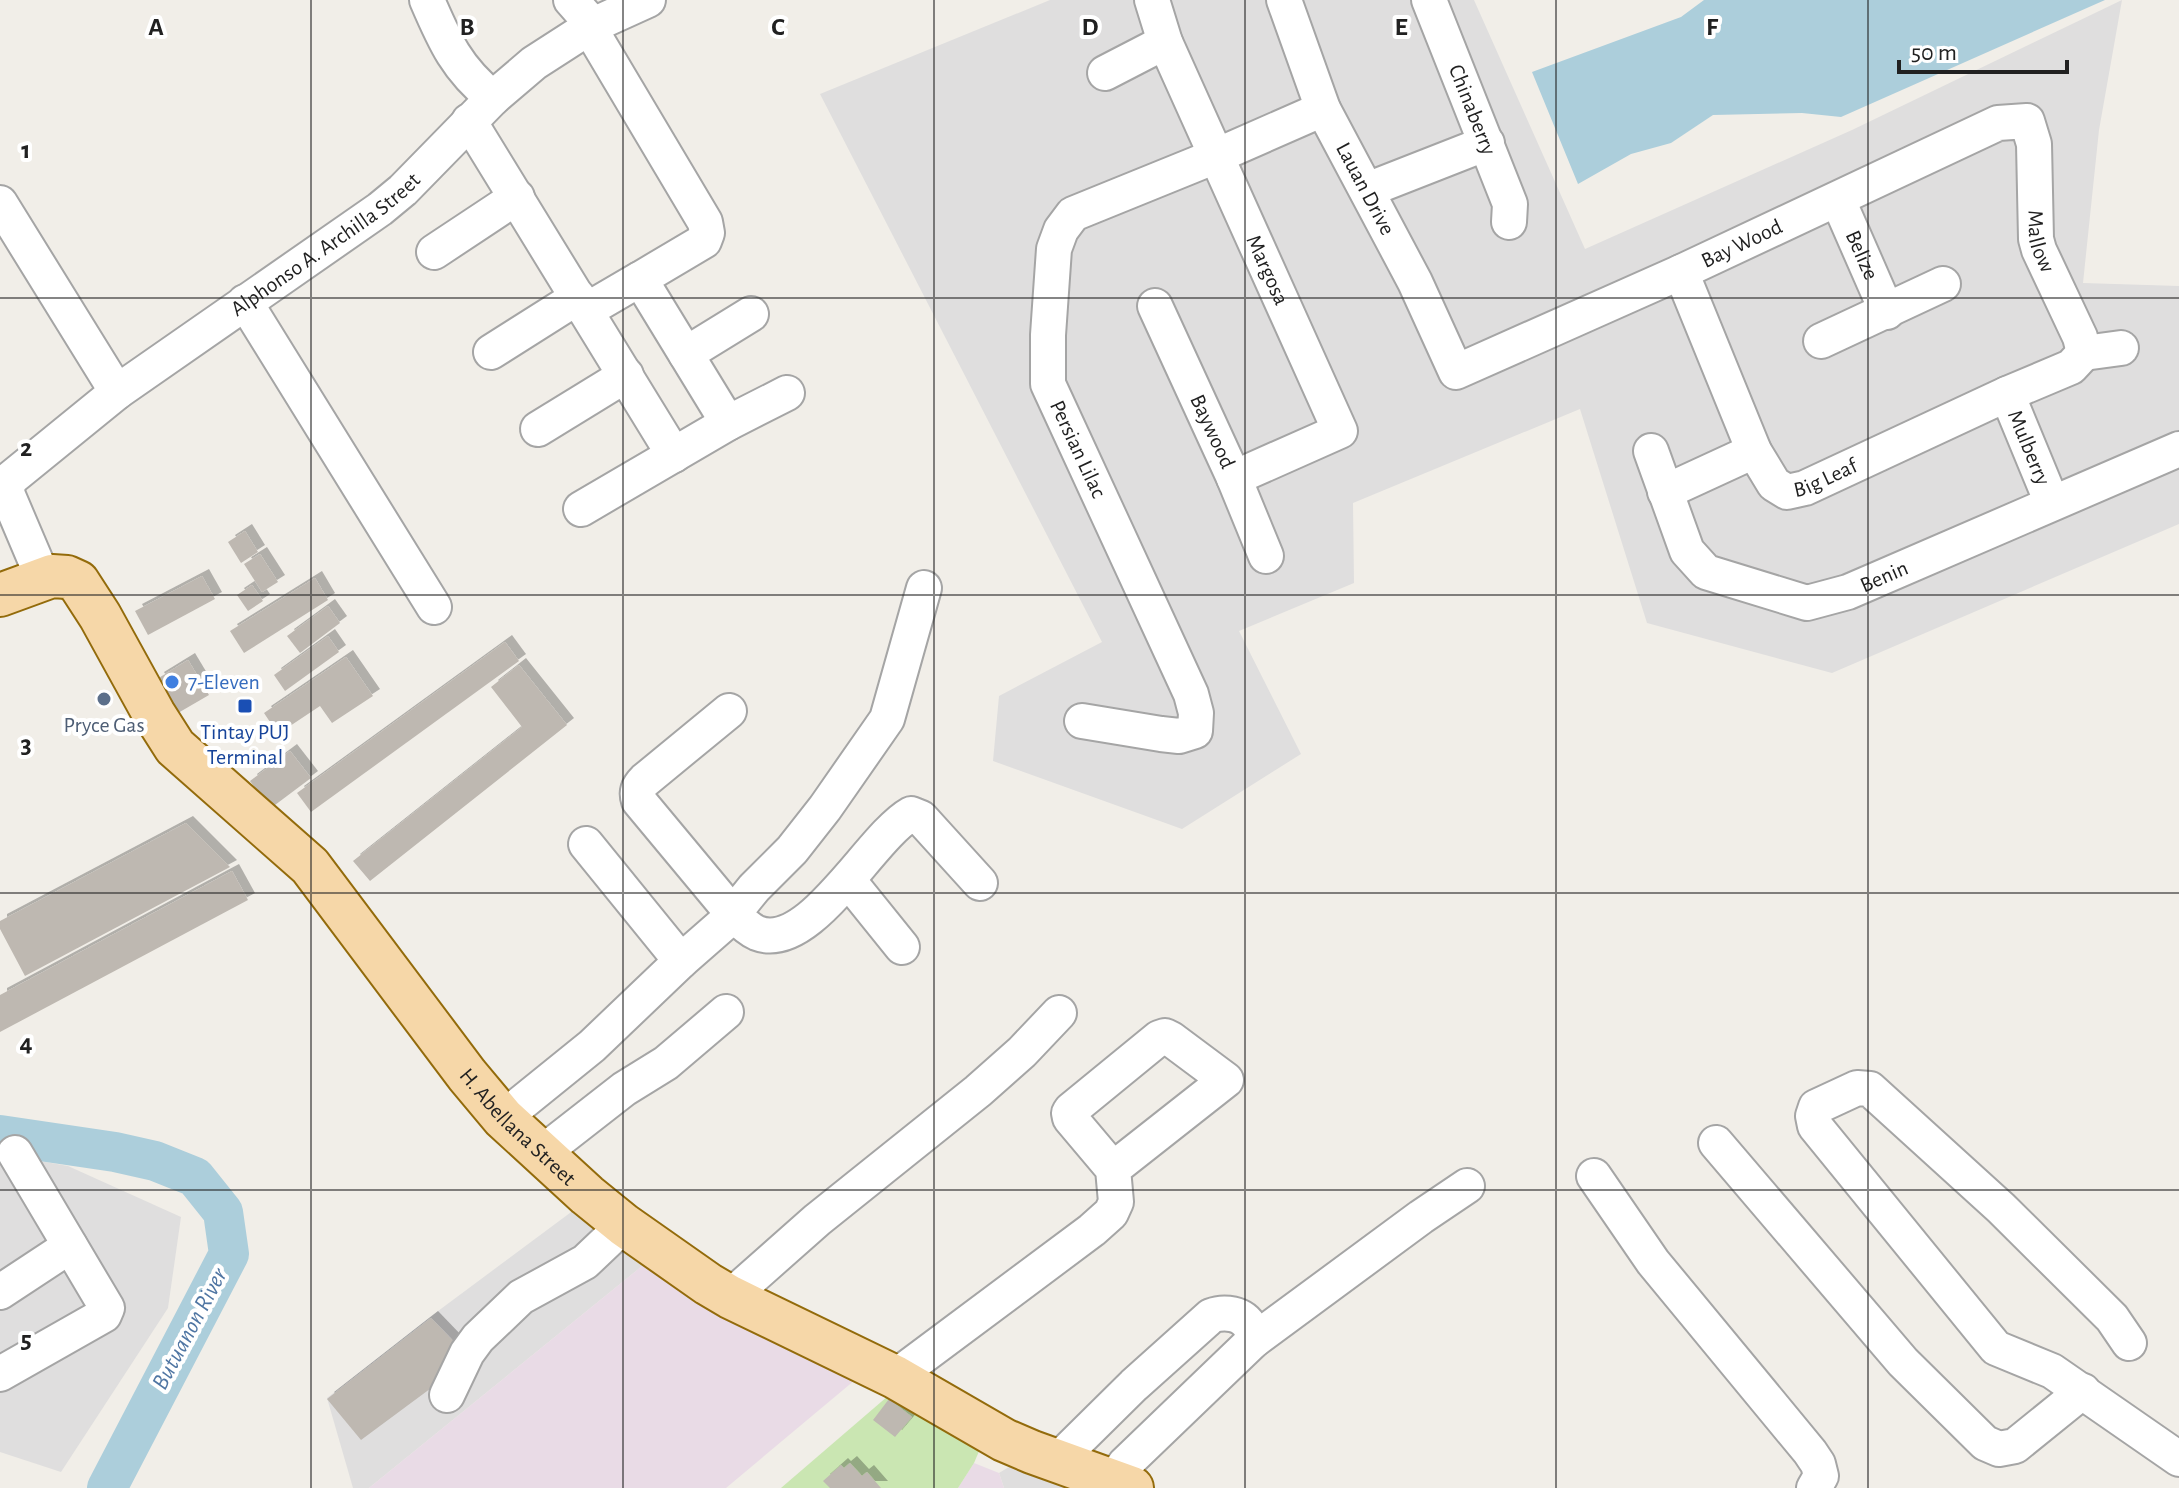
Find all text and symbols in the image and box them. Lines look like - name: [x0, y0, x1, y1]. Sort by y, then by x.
- text: A: [148, 14, 164, 40]
- text: B: [459, 14, 475, 40]
- text: C: [771, 14, 785, 40]
- text: D: [1081, 14, 1099, 40]
- text: E: [1394, 14, 1408, 40]
- text: F: [1706, 14, 1719, 40]
- scale bar: [1899, 24, 2067, 74]
- text: 50 m: [1911, 41, 1957, 65]
- street label: Chinaberry: [1445, 61, 1501, 158]
- text: 1: [21, 137, 31, 163]
- street label: Lauan Drive: [1332, 139, 1399, 239]
- street label: Alphonso A. Archilla Street: [227, 169, 424, 320]
- street label: Mallow: [2024, 210, 2059, 276]
- street label: Bay Wood: [1698, 215, 1786, 272]
- street label: Belize: [1842, 227, 1882, 283]
- street label: Margosa: [1242, 232, 1293, 308]
- street label: Baywood: [1186, 391, 1239, 472]
- street label: Persian Lilac: [1046, 397, 1110, 502]
- street label: Mulberry: [2004, 407, 2055, 489]
- text: 2: [20, 435, 32, 461]
- street label: Big Leaf: [1792, 454, 1862, 501]
- street label: Benin: [1857, 556, 1911, 596]
- place label: 7-Eleven: [188, 671, 260, 693]
- marker: 7-Eleven: [163, 673, 181, 691]
- marker: Pryce Gas: [95, 690, 113, 708]
- marker: Tintay PUJ Terminal: [236, 697, 254, 715]
- place label: Pryce Gas: [63, 714, 145, 736]
- place label: Tintay PUJ Terminal: [200, 721, 290, 768]
- text: 3: [20, 732, 32, 758]
- text: 4: [19, 1030, 33, 1056]
- street label: H. Abellana Street: [455, 1064, 580, 1190]
- water label: Butuanon River: [148, 1263, 232, 1394]
- text: 5: [20, 1327, 32, 1353]

